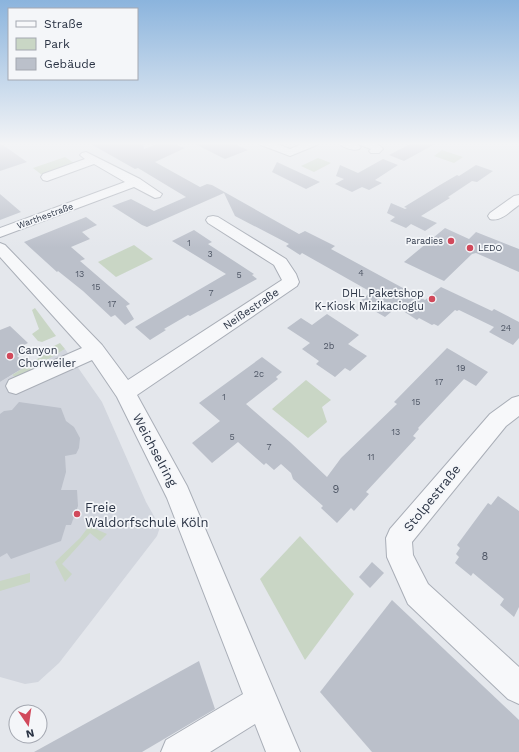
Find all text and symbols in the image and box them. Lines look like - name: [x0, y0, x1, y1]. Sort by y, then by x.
- legend: [8, 8, 138, 80]
- text: Straße: [44, 17, 83, 31]
- text: Park: [44, 37, 70, 51]
- text: Gebäude: [44, 57, 96, 71]
- street label: Warthestraße: [15, 201, 75, 231]
- place label: Paradies: [406, 236, 443, 246]
- marker: Paradies: [446, 236, 456, 246]
- house number: 1: [187, 238, 191, 248]
- marker: LEDO: [465, 243, 475, 253]
- place label: LEDO: [478, 243, 503, 253]
- house number: 3: [207, 249, 213, 259]
- house number: 4: [358, 268, 364, 278]
- house number: 13: [76, 269, 84, 279]
- house number: 5: [236, 270, 242, 280]
- house number: 15: [92, 282, 100, 292]
- street label: Neißestraße: [221, 286, 281, 332]
- place label: DHL Paketshop K-Kiosk Mizikacioglu: [314, 287, 424, 313]
- house number: 7: [208, 288, 214, 298]
- marker: DHL Paketshop K-Kiosk Mizikacioglu: [427, 294, 437, 304]
- house number: 17: [108, 299, 116, 309]
- house number: 24: [501, 323, 512, 333]
- house number: 2b: [324, 341, 335, 351]
- place label: Canyon Chorweiler: [18, 344, 76, 370]
- marker: Canyon Chorweiler: [5, 351, 15, 361]
- house number: 19: [456, 363, 466, 373]
- house number: 2c: [254, 369, 264, 379]
- house number: 17: [435, 377, 443, 387]
- house number: 1: [222, 392, 226, 402]
- house number: 15: [412, 397, 420, 407]
- street label: Weichselring: [130, 411, 181, 489]
- house number: 13: [392, 427, 400, 437]
- house number: 5: [229, 432, 235, 442]
- house number: 7: [266, 442, 272, 452]
- house number: 11: [367, 452, 375, 462]
- street label: Stolpestraße: [401, 462, 463, 534]
- house number: 9: [333, 483, 340, 496]
- place label: Freie Waldorfschule Köln: [85, 500, 209, 530]
- marker: Freie Waldorfschule Köln: [72, 509, 82, 519]
- house number: 8: [482, 550, 489, 563]
- north arrow: [8, 704, 48, 744]
- text: N: [25, 726, 36, 741]

